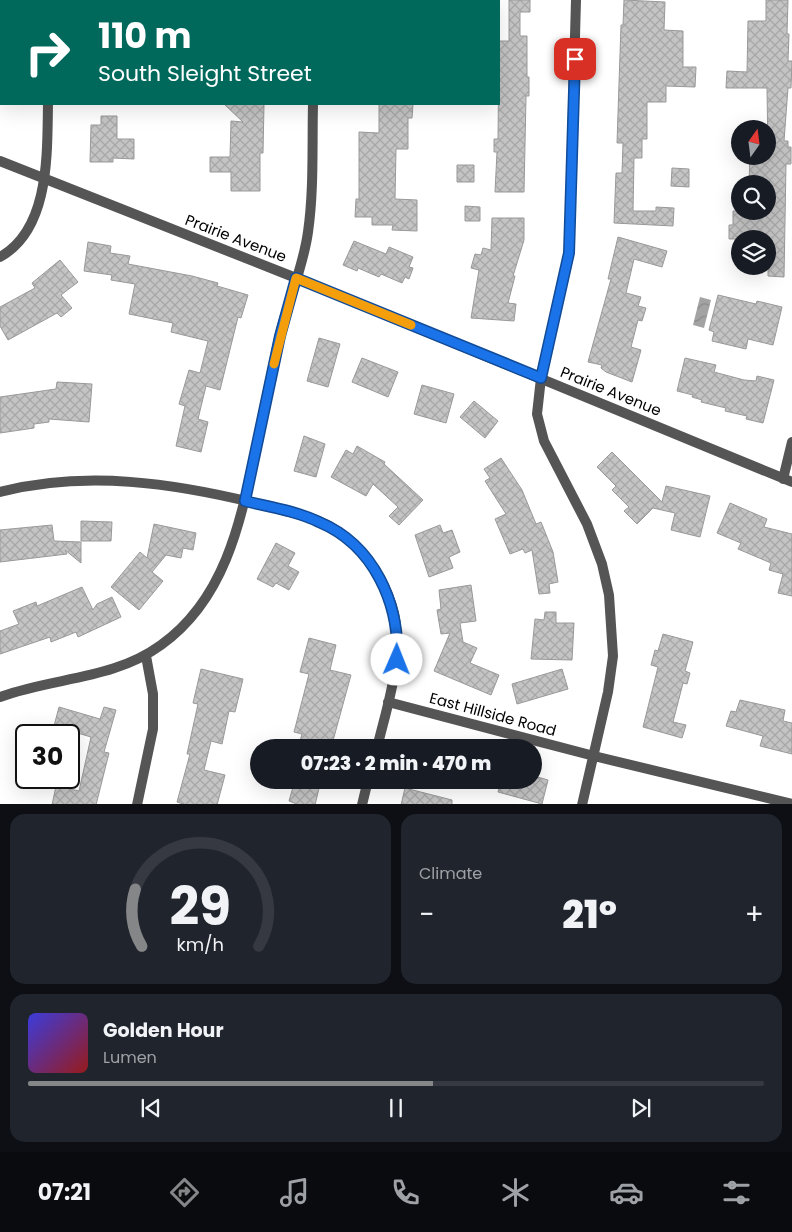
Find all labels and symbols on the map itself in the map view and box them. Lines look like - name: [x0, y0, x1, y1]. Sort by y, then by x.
- pin: [554, 38, 596, 80]
- north arrow: [731, 120, 776, 165]
- street label: Prairie Avenue: [182, 209, 290, 267]
- street label: Prairie Avenue: [557, 361, 665, 421]
- position arrow: [370, 633, 422, 685]
- street label: East Hillside Road: [427, 687, 559, 741]
- speed limit sign: 30: [15, 724, 80, 789]

